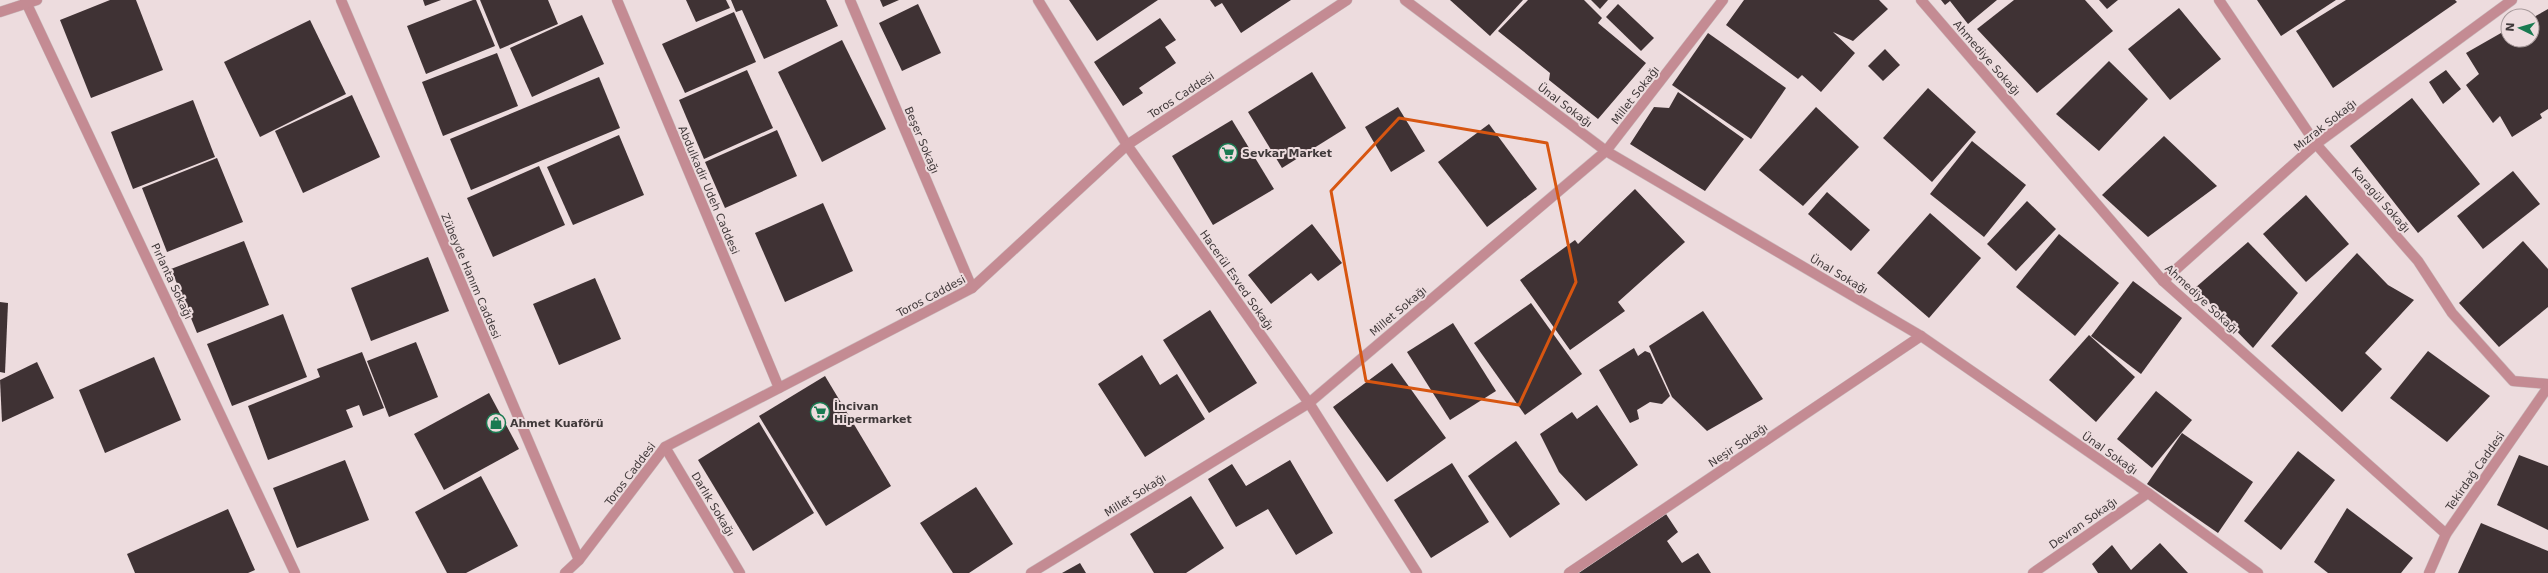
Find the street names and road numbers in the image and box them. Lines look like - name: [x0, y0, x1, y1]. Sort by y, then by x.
- street label: Ahmediye Sokağı: [1950, 18, 2023, 99]
- street label: Millet Sokağı: [1609, 64, 1662, 127]
- street label: Toros Caddesi: [1145, 69, 1217, 122]
- street label: Ünal Sokağı: [1535, 81, 1595, 130]
- street label: Mızrak Sokağı: [2291, 97, 2359, 154]
- street label: Beşer Sokağı: [902, 105, 941, 176]
- street label: Abdulkadir Udeh Caddesi: [675, 124, 742, 257]
- street label: Karagül Sokağı: [2349, 165, 2412, 236]
- street label: Zübeyde Hanım Caddesi: [438, 211, 503, 341]
- street label: Hacerül Esved Sokağı: [1197, 228, 1276, 333]
- street label: Pırlanta Sokağı: [148, 241, 195, 321]
- street label: Ünal Sokağı: [1808, 252, 1870, 297]
- street label: Ahmediye Sokağı: [2162, 262, 2241, 337]
- street label: Toros Caddesi: [894, 273, 968, 320]
- street label: Millet Sokağı: [1367, 284, 1429, 339]
- street label: Neşir Sokağı: [1706, 421, 1770, 470]
- street label: Ünal Sokağı: [2079, 429, 2140, 477]
- street label: Tekirdağ Caddesi: [2443, 429, 2508, 514]
- street label: Toros Caddesi: [602, 440, 658, 509]
- street label: Darlık Sokağı: [688, 470, 737, 539]
- street label: Millet Sokağı: [1102, 471, 1168, 519]
- street label: Devran Sokağı: [2047, 495, 2120, 552]

